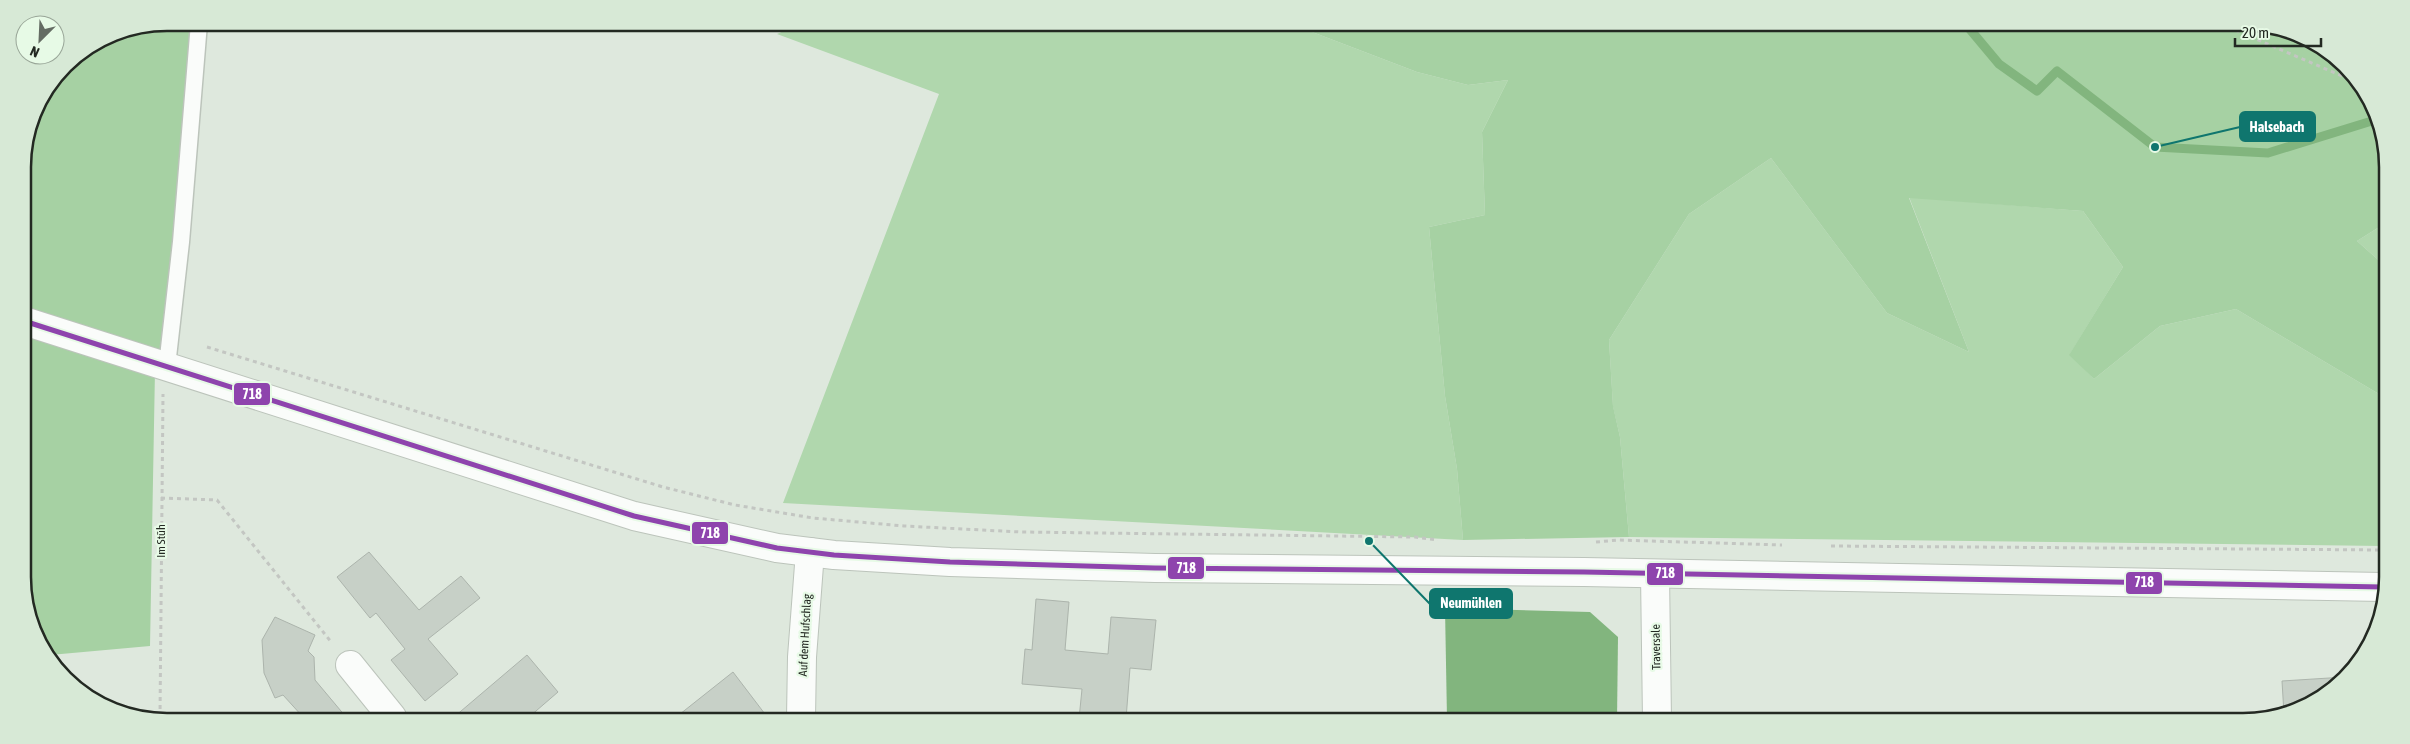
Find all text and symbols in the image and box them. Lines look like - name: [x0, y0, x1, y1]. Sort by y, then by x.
- north arrow: [15, 15, 65, 65]
- scale bar: [2235, 15, 2321, 47]
- text: 20 m: [2242, 24, 2269, 41]
- text: N: [28, 43, 42, 61]
- callout: Halsebach: [2240, 112, 2315, 141]
- text: Halsebach: [2250, 119, 2305, 135]
- line badge: 718: [233, 382, 271, 406]
- text: 718: [242, 386, 262, 402]
- line badge: 718: [691, 521, 729, 545]
- street label: Im Stüh: [154, 524, 168, 558]
- text: 718: [700, 525, 720, 541]
- line badge: 718: [1167, 556, 1205, 580]
- text: 718: [1176, 560, 1196, 576]
- line badge: 718: [1646, 562, 1684, 586]
- text: 718: [1655, 565, 1675, 581]
- line badge: 718: [2125, 571, 2163, 595]
- text: 718: [2134, 574, 2154, 590]
- callout: Neumühlen: [1430, 589, 1512, 618]
- street label: Auf dem Hufschlag: [796, 593, 814, 677]
- text: Neumühlen: [1440, 595, 1502, 611]
- street label: Traversale: [1649, 624, 1663, 670]

